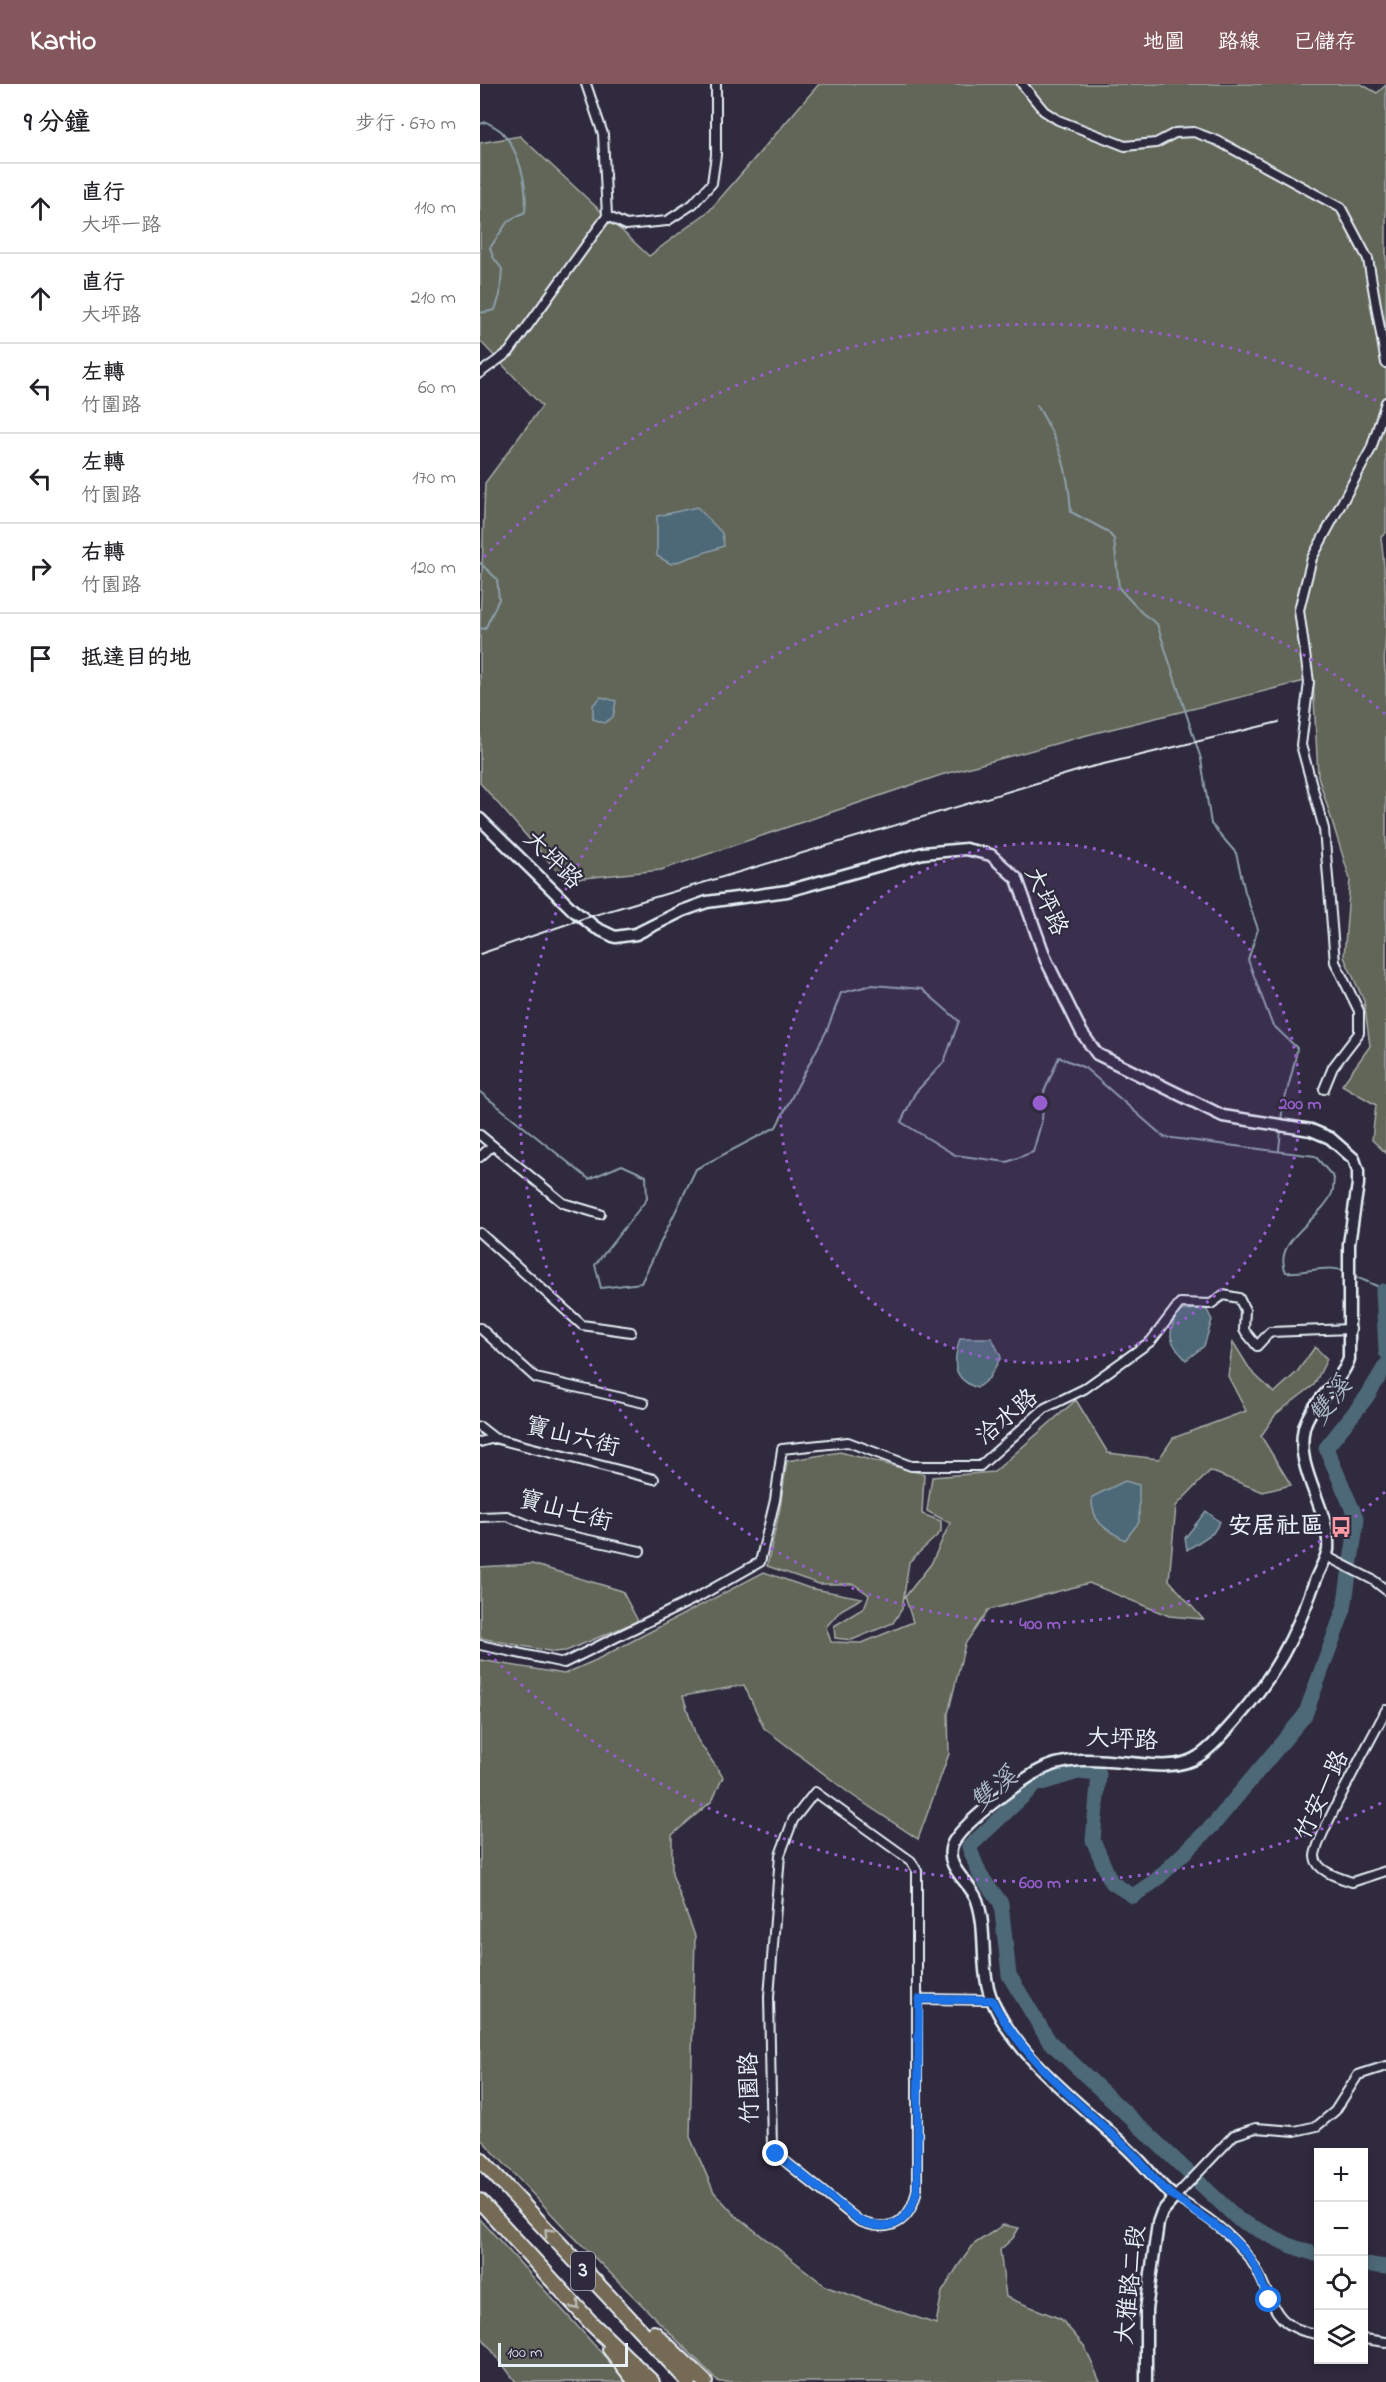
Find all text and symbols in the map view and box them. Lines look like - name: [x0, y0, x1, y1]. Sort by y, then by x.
- text: Kartio: [30, 22, 96, 63]
- text: 地圖: [1143, 28, 1185, 58]
- text: 路線: [1218, 28, 1260, 58]
- text: 已儲存: [1293, 28, 1356, 58]
- text: 9 分鐘: [24, 105, 90, 143]
- text: 步行 · 670 m: [356, 110, 456, 139]
- text: 直行: [81, 178, 125, 210]
- icon: ahead: [24, 192, 57, 225]
- text: 110 m: [414, 194, 456, 223]
- text: 大坪一路: [81, 212, 161, 241]
- text: 直行: [81, 268, 125, 300]
- icon: ahead: [24, 282, 57, 315]
- text: 210 m: [411, 284, 456, 313]
- text: 大坪路: [81, 302, 141, 331]
- text: 左轉: [81, 358, 125, 390]
- icon: left: [24, 372, 57, 405]
- text: 60 m: [418, 374, 456, 403]
- text: 竹圍路: [81, 392, 141, 421]
- text: 左轉: [81, 448, 125, 480]
- icon: left: [24, 462, 57, 495]
- text: 170 m: [412, 464, 456, 493]
- text: 竹園路: [81, 482, 141, 511]
- text: 右轉: [81, 538, 125, 570]
- icon: right: [24, 552, 57, 585]
- text: 120 m: [411, 554, 456, 583]
- text: 竹園路: [81, 572, 141, 601]
- icon: arrive: [24, 642, 57, 675]
- text: 抵達目的地: [81, 643, 191, 675]
- street label: 大坪路: [514, 823, 590, 899]
- street label: 大坪路: [1014, 862, 1076, 942]
- text: 200 m: [1278, 1092, 1322, 1118]
- centre of rings: [1030, 1093, 1050, 1113]
- water label: 雙溪: [1301, 1368, 1364, 1434]
- street label: 洽水路: [969, 1381, 1047, 1455]
- street label: 寶山六街: [521, 1409, 623, 1467]
- street label: 寶山七街: [514, 1483, 616, 1541]
- place label: 安居社區: [1228, 1510, 1324, 1545]
- bus stop icon: 安居社區: [1329, 1515, 1353, 1539]
- text: 400 m: [1019, 1612, 1061, 1638]
- street label: 大坪路: [1085, 1722, 1159, 1760]
- street label: 竹安一路: [1287, 1745, 1359, 1847]
- water label: 雙溪: [963, 1758, 1029, 1822]
- text: 600 m: [1019, 1871, 1061, 1897]
- street label: 竹園路: [733, 2052, 769, 2124]
- route end: [762, 2140, 788, 2166]
- map controls: [1314, 2148, 1368, 2364]
- button: +: [1314, 2148, 1368, 2202]
- button: −: [1314, 2202, 1368, 2256]
- street label: 大雅路二段: [1108, 2223, 1156, 2347]
- one-way arrow: [544, 2229, 555, 2239]
- road number: 3: [571, 2252, 595, 2290]
- button: locate: [1314, 2256, 1368, 2310]
- route start: [1255, 2286, 1281, 2312]
- one-way arrow: [569, 2299, 580, 2310]
- button: layers: [1314, 2310, 1368, 2364]
- scale bar: [498, 2340, 628, 2368]
- text: 100 m: [507, 2341, 542, 2365]

